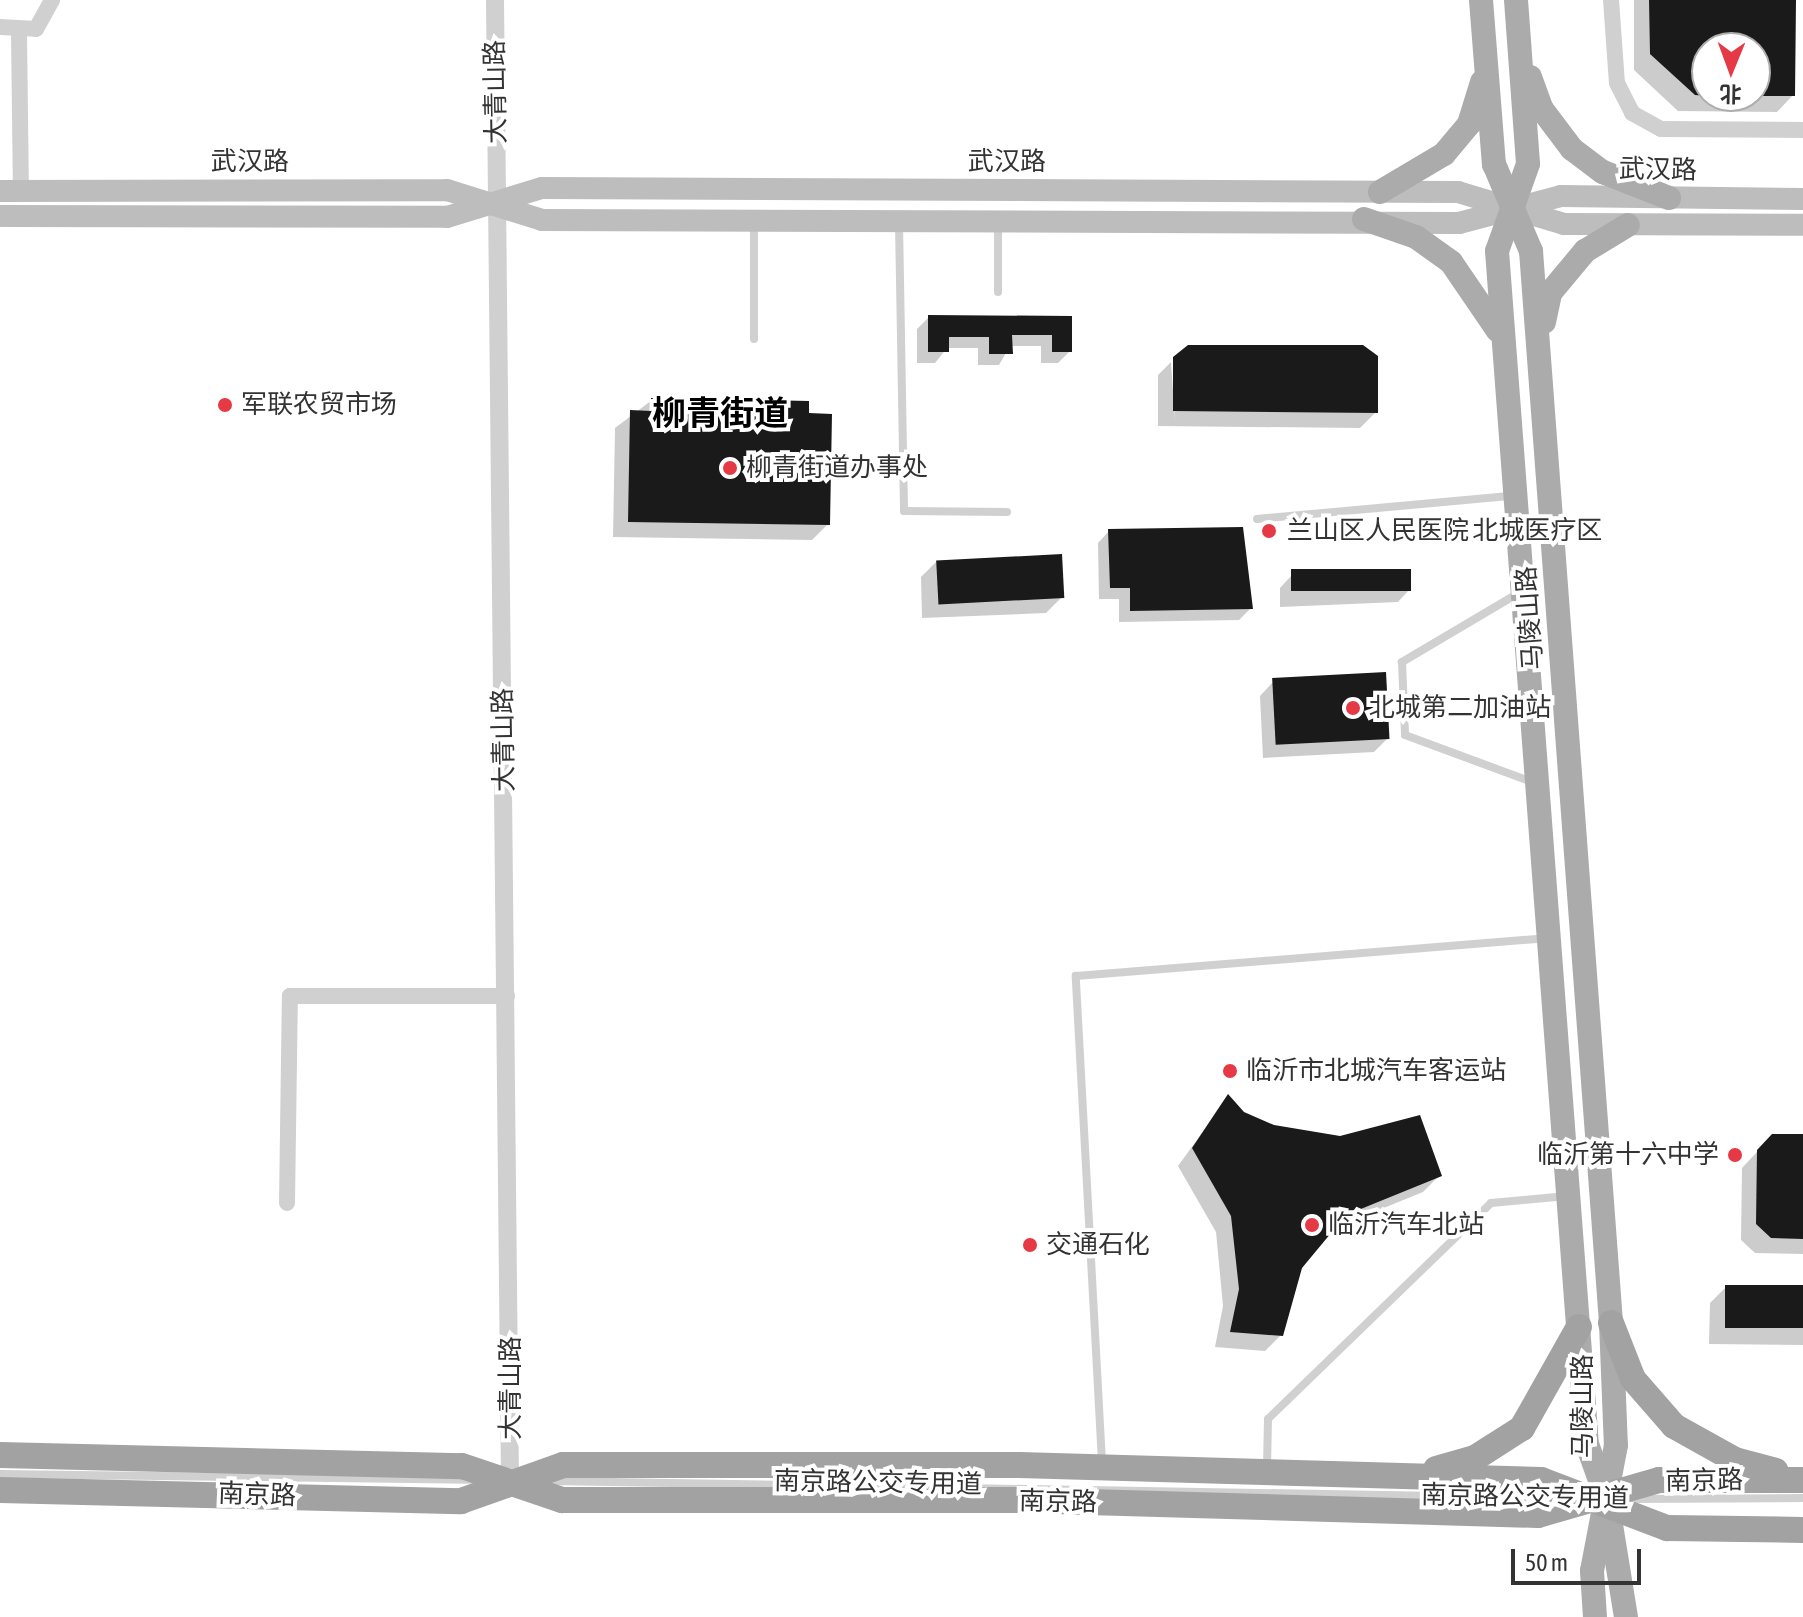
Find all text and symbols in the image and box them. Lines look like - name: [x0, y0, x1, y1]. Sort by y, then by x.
- north arrow: [1691, 32, 1771, 112]
- street label: 大青山路: [479, 40, 513, 144]
- text: 北: [1719, 81, 1742, 107]
- street label: 武汉路: [211, 146, 289, 178]
- street label: 武汉路: [968, 146, 1046, 178]
- street label: 武汉路: [1619, 154, 1697, 186]
- place label: 军联农贸市场: [241, 389, 397, 421]
- district label: 柳青街道: [652, 393, 788, 433]
- marker: 军联农贸市场: [216, 396, 234, 414]
- place label: 柳青街道办事处: [746, 452, 928, 484]
- marker: 柳青街道办事处: [721, 459, 739, 477]
- place label: 兰山区人民医院 北城医疗区: [1287, 515, 1603, 547]
- marker: 兰山区人民医院 北城医疗区: [1258, 520, 1280, 542]
- street label: 马陵山路: [1511, 565, 1549, 671]
- street label: 大青山路: [487, 688, 521, 792]
- place label: 北城第二加油站: [1369, 692, 1551, 724]
- marker: 北城第二加油站: [1344, 699, 1362, 717]
- place label: 临沂市北城汽车客运站: [1246, 1055, 1506, 1087]
- marker: 临沂市北城汽车客运站: [1221, 1062, 1239, 1080]
- place label: 临沂第十六中学: [1537, 1139, 1719, 1171]
- marker: 临沂第十六中学: [1726, 1146, 1744, 1164]
- place label: 临沂汽车北站: [1328, 1209, 1484, 1241]
- marker: 临沂汽车北站: [1303, 1216, 1321, 1234]
- place label: 交通石化: [1046, 1229, 1150, 1261]
- marker: 交通石化: [1021, 1236, 1039, 1254]
- street label: 大青山路: [495, 1336, 527, 1440]
- street label: 马陵山路: [1567, 1354, 1599, 1458]
- street label: 南京路: [1665, 1465, 1743, 1497]
- street label: 南京路公交专用道: [774, 1466, 982, 1500]
- street label: 南京路: [217, 1478, 297, 1512]
- street label: 南京路公交专用道: [1421, 1480, 1629, 1514]
- street label: 南京路: [1019, 1486, 1097, 1518]
- scale bar: [1515, 1533, 1645, 1583]
- text: 50 m: [1525, 1549, 1568, 1576]

